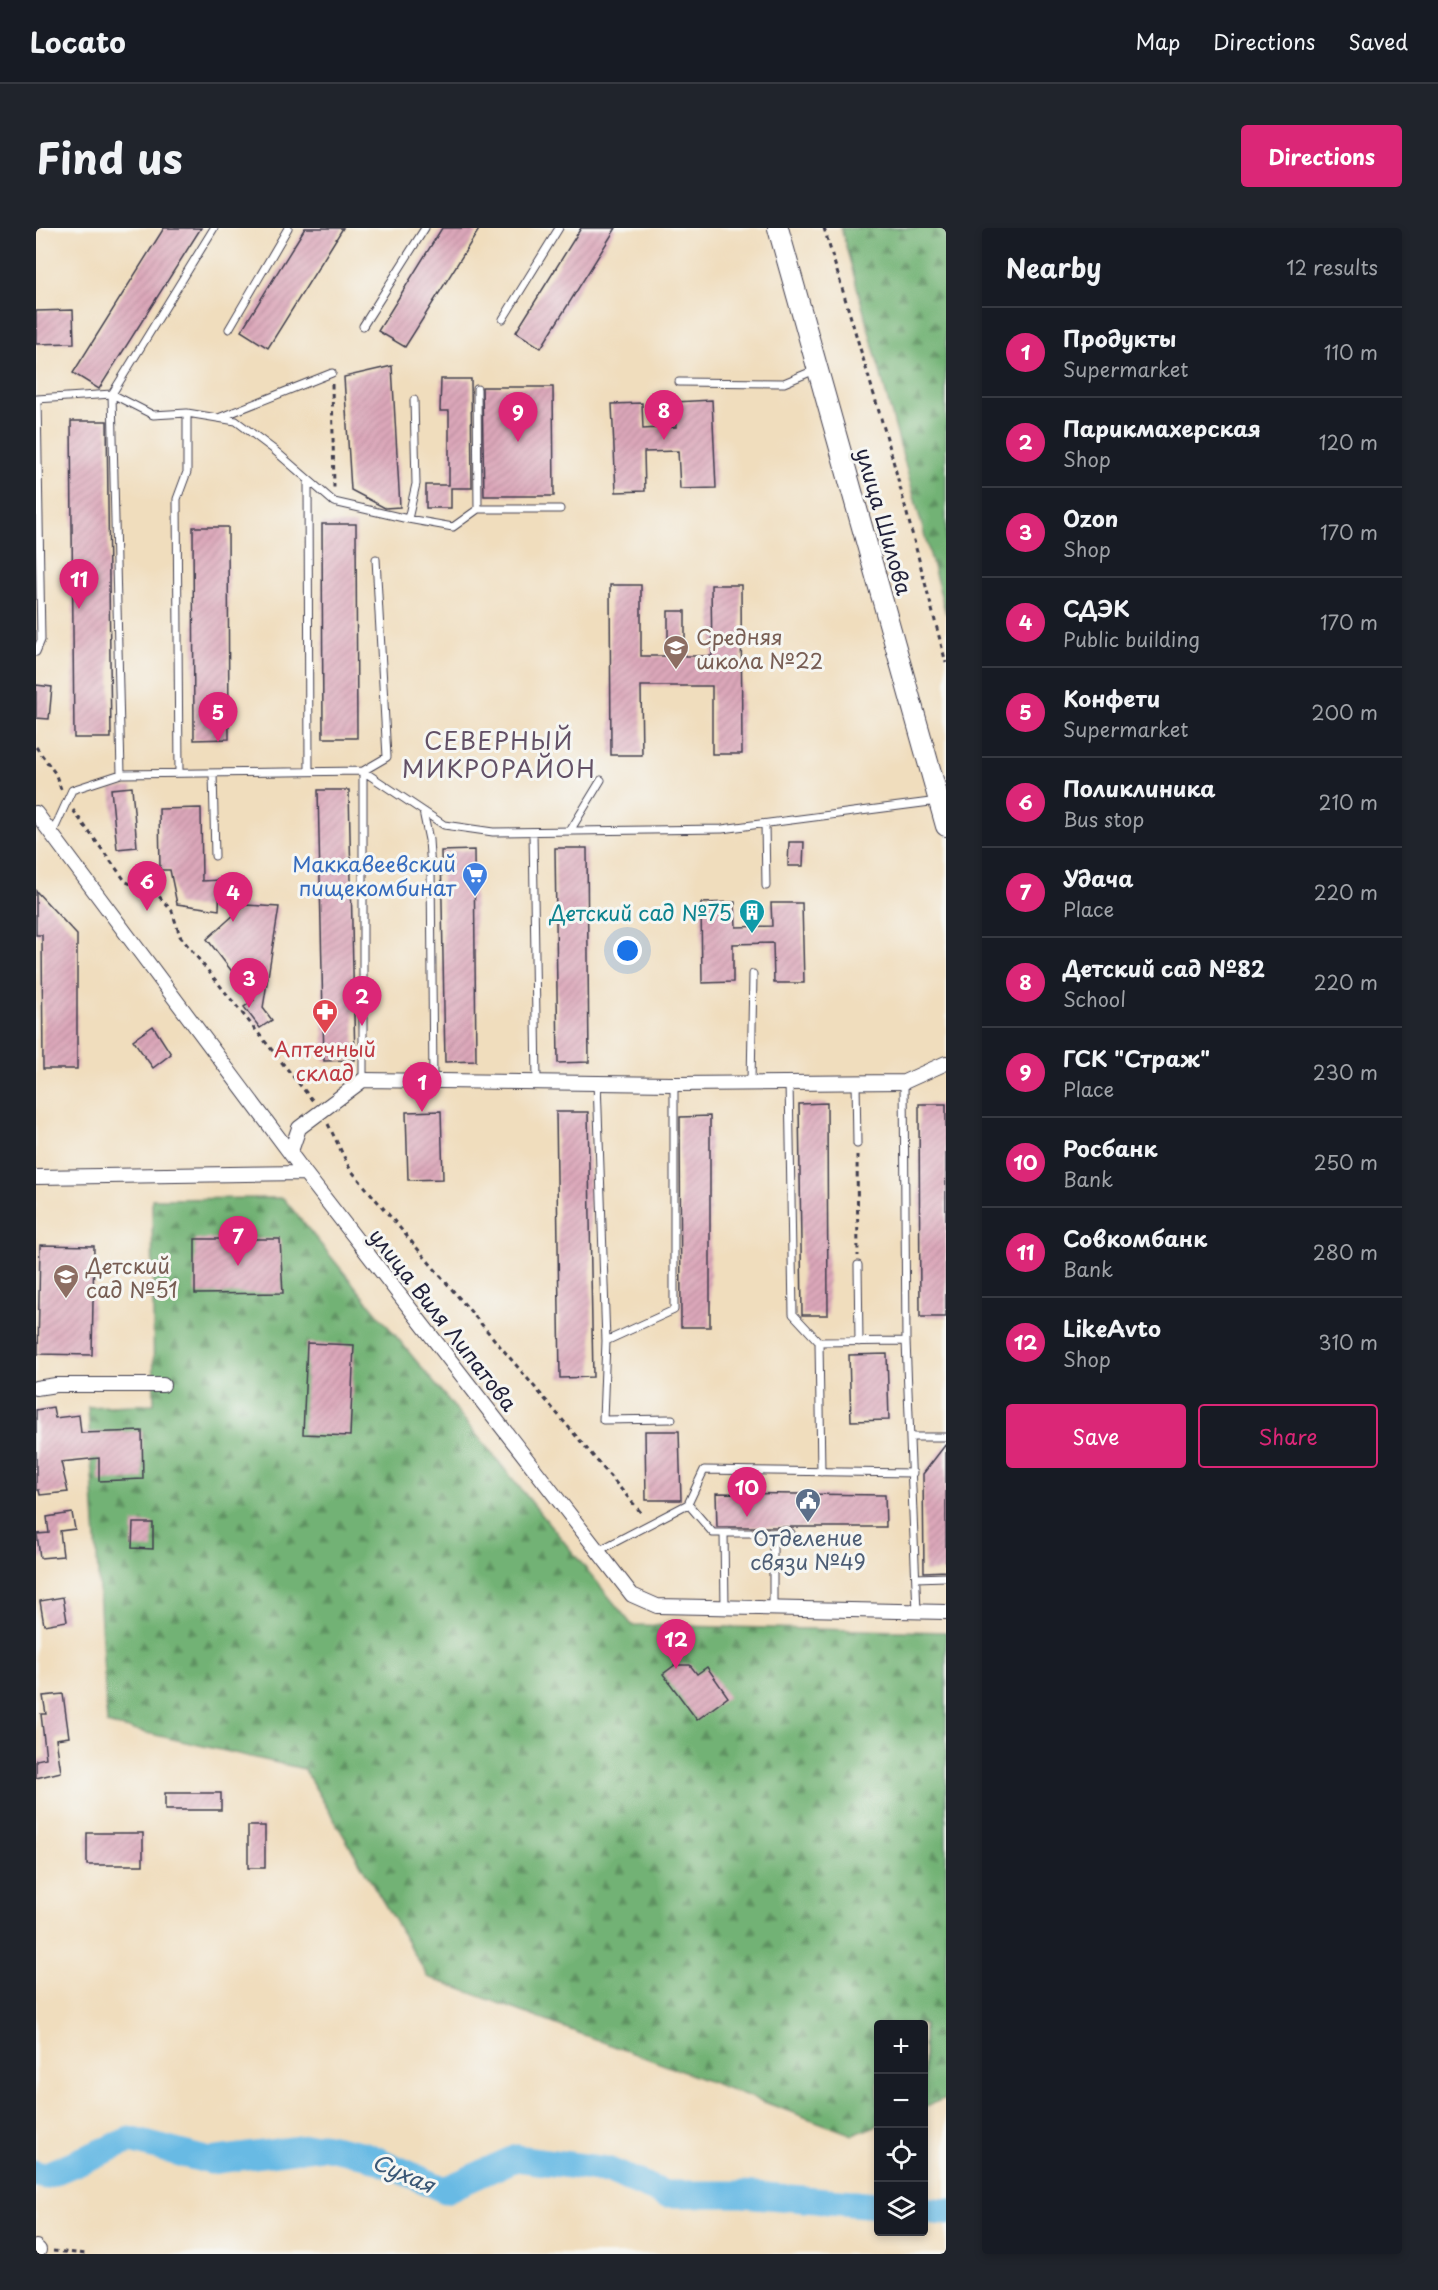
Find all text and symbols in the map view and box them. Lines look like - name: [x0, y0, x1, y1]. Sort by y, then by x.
- text: Locato: [30, 20, 126, 63]
- text: Map: [1135, 25, 1180, 57]
- text: Directions: [1213, 25, 1315, 57]
- text: Saved: [1348, 25, 1408, 57]
- text: Find us: [36, 125, 183, 188]
- button: Directions: [1241, 125, 1402, 187]
- text: Nearby: [1006, 248, 1101, 287]
- text: 12 results: [1286, 252, 1378, 282]
- text: Продукты: [1063, 321, 1176, 354]
- text: 1: [1021, 337, 1030, 367]
- text: 110 m: [1324, 337, 1378, 367]
- text: Supermarket: [1063, 354, 1189, 384]
- pin: 8: [644, 390, 684, 440]
- pin: 9: [498, 392, 538, 442]
- text: Парикмахерская: [1063, 411, 1261, 444]
- text: 2: [1018, 427, 1033, 457]
- text: 120 m: [1319, 427, 1378, 457]
- street label: улица Шилова: [849, 443, 921, 599]
- text: Shop: [1063, 444, 1111, 474]
- text: Ozon: [1063, 501, 1118, 534]
- text: 3: [1019, 517, 1032, 547]
- text: 170 m: [1320, 517, 1378, 547]
- text: Shop: [1063, 534, 1111, 564]
- pin: 11: [60, 560, 99, 609]
- text: СДЭК: [1063, 591, 1130, 624]
- text: 4: [1019, 607, 1032, 637]
- text: 170 m: [1320, 607, 1378, 637]
- place label: Средняя школа №22: [696, 620, 823, 676]
- text: Public building: [1063, 624, 1200, 654]
- school or university icon: Средняя школа №22: [661, 633, 691, 671]
- text: Конфети: [1063, 681, 1160, 714]
- pin: 5: [198, 692, 237, 742]
- text: 5: [1019, 697, 1032, 727]
- text: 200 m: [1311, 697, 1378, 727]
- text: Supermarket: [1063, 714, 1189, 744]
- district label: СЕВЕРНЫЙ МИКРОРАЙОН: [402, 722, 596, 786]
- text: Поликлиника: [1063, 771, 1216, 804]
- text: 6: [1018, 787, 1033, 817]
- text: 210 m: [1319, 787, 1378, 817]
- text: Bus stop: [1063, 804, 1144, 834]
- place label: Маккавеевский пищекомбинат: [292, 847, 457, 903]
- supermarket icon: Маккавеевский пищекомбинат: [460, 860, 490, 898]
- text: Удача: [1063, 861, 1134, 894]
- pin: 6: [128, 862, 166, 911]
- pin: 4: [214, 872, 252, 922]
- text: 7: [1020, 877, 1031, 907]
- text: 220 m: [1314, 877, 1378, 907]
- text: Place: [1063, 894, 1114, 924]
- place label: Детский сад №75: [548, 896, 732, 928]
- building icon: Детский сад №75: [737, 897, 767, 935]
- your location: [613, 936, 642, 965]
- text: Детский сад №82: [1063, 951, 1265, 984]
- pin: 3: [230, 958, 268, 1008]
- text: 8: [1019, 967, 1032, 997]
- text: 220 m: [1314, 967, 1378, 997]
- pin: 2: [342, 976, 382, 1026]
- text: School: [1063, 984, 1126, 1014]
- pharmacy icon: Аптечный склад: [310, 997, 340, 1035]
- place label: Аптечный склад: [274, 1032, 376, 1088]
- text: ГСК "Страж": [1063, 1041, 1210, 1074]
- text: 9: [1020, 1057, 1031, 1087]
- text: 230 m: [1313, 1057, 1378, 1087]
- pin: 1: [402, 1062, 442, 1112]
- text: Place: [1063, 1074, 1114, 1104]
- text: Росбанк: [1063, 1131, 1158, 1164]
- text: 10: [1013, 1147, 1038, 1177]
- text: 250 m: [1314, 1147, 1378, 1177]
- text: Bank: [1063, 1164, 1113, 1194]
- pin: 7: [218, 1216, 258, 1266]
- street label: улица Виля Липатова: [362, 1221, 526, 1417]
- text: Совкомбанк: [1063, 1221, 1207, 1254]
- text: 11: [1016, 1237, 1035, 1267]
- text: 280 m: [1313, 1237, 1378, 1267]
- place label: Детский сад №51: [85, 1249, 178, 1305]
- text: Bank: [1063, 1254, 1113, 1284]
- school or university icon: Детский сад №51: [51, 1262, 81, 1300]
- text: LikeAvto: [1063, 1311, 1161, 1344]
- text: 12: [1014, 1327, 1037, 1357]
- text: 310 m: [1318, 1327, 1378, 1357]
- text: Shop: [1063, 1344, 1111, 1374]
- button: Save: [1006, 1404, 1186, 1468]
- button: Share: [1198, 1404, 1378, 1468]
- pin: 10: [728, 1468, 766, 1517]
- public building icon: Отделение связи №49: [793, 1486, 823, 1524]
- place label: Отделение связи №49: [750, 1521, 866, 1577]
- pin: 12: [656, 1620, 696, 1669]
- map controls: [874, 2020, 928, 2236]
- button: +: [874, 2020, 928, 2074]
- button: −: [874, 2074, 928, 2128]
- button: locate: [874, 2128, 928, 2182]
- water label: Сухая: [368, 2144, 442, 2201]
- button: layers: [874, 2182, 928, 2236]

